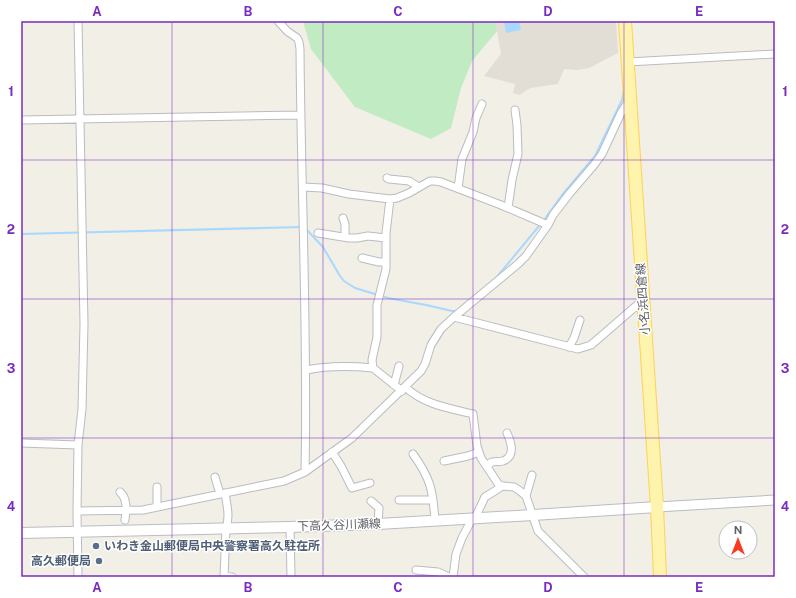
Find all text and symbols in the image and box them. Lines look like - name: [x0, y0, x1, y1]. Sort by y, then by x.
- text: A: [92, 4, 102, 19]
- text: B: [244, 4, 253, 19]
- text: C: [393, 4, 403, 19]
- text: D: [543, 4, 553, 19]
- text: E: [695, 4, 703, 19]
- text: 1: [8, 84, 14, 99]
- text: 1: [782, 84, 788, 99]
- text: 2: [7, 222, 15, 237]
- text: 2: [781, 222, 789, 237]
- street label: 小名浜四倉線: [634, 263, 652, 335]
- text: 3: [7, 361, 16, 376]
- text: 3: [781, 361, 790, 376]
- text: 4: [7, 499, 16, 514]
- text: 4: [781, 499, 790, 514]
- street label: 下高久谷川瀬線: [297, 517, 381, 533]
- north arrow: [718, 520, 758, 560]
- text: N: [734, 524, 742, 536]
- place label: いわき金山郵便局中央警察署高久駐在所: [104, 539, 320, 553]
- marker: いわき金山郵便局中央警察署高久駐在所: [91, 541, 101, 551]
- place label: 高久郵便局: [31, 554, 91, 568]
- marker: 高久郵便局: [94, 556, 104, 566]
- text: A: [92, 580, 102, 595]
- text: B: [244, 580, 253, 595]
- text: C: [393, 580, 403, 595]
- text: D: [543, 580, 553, 595]
- text: E: [695, 580, 703, 595]

